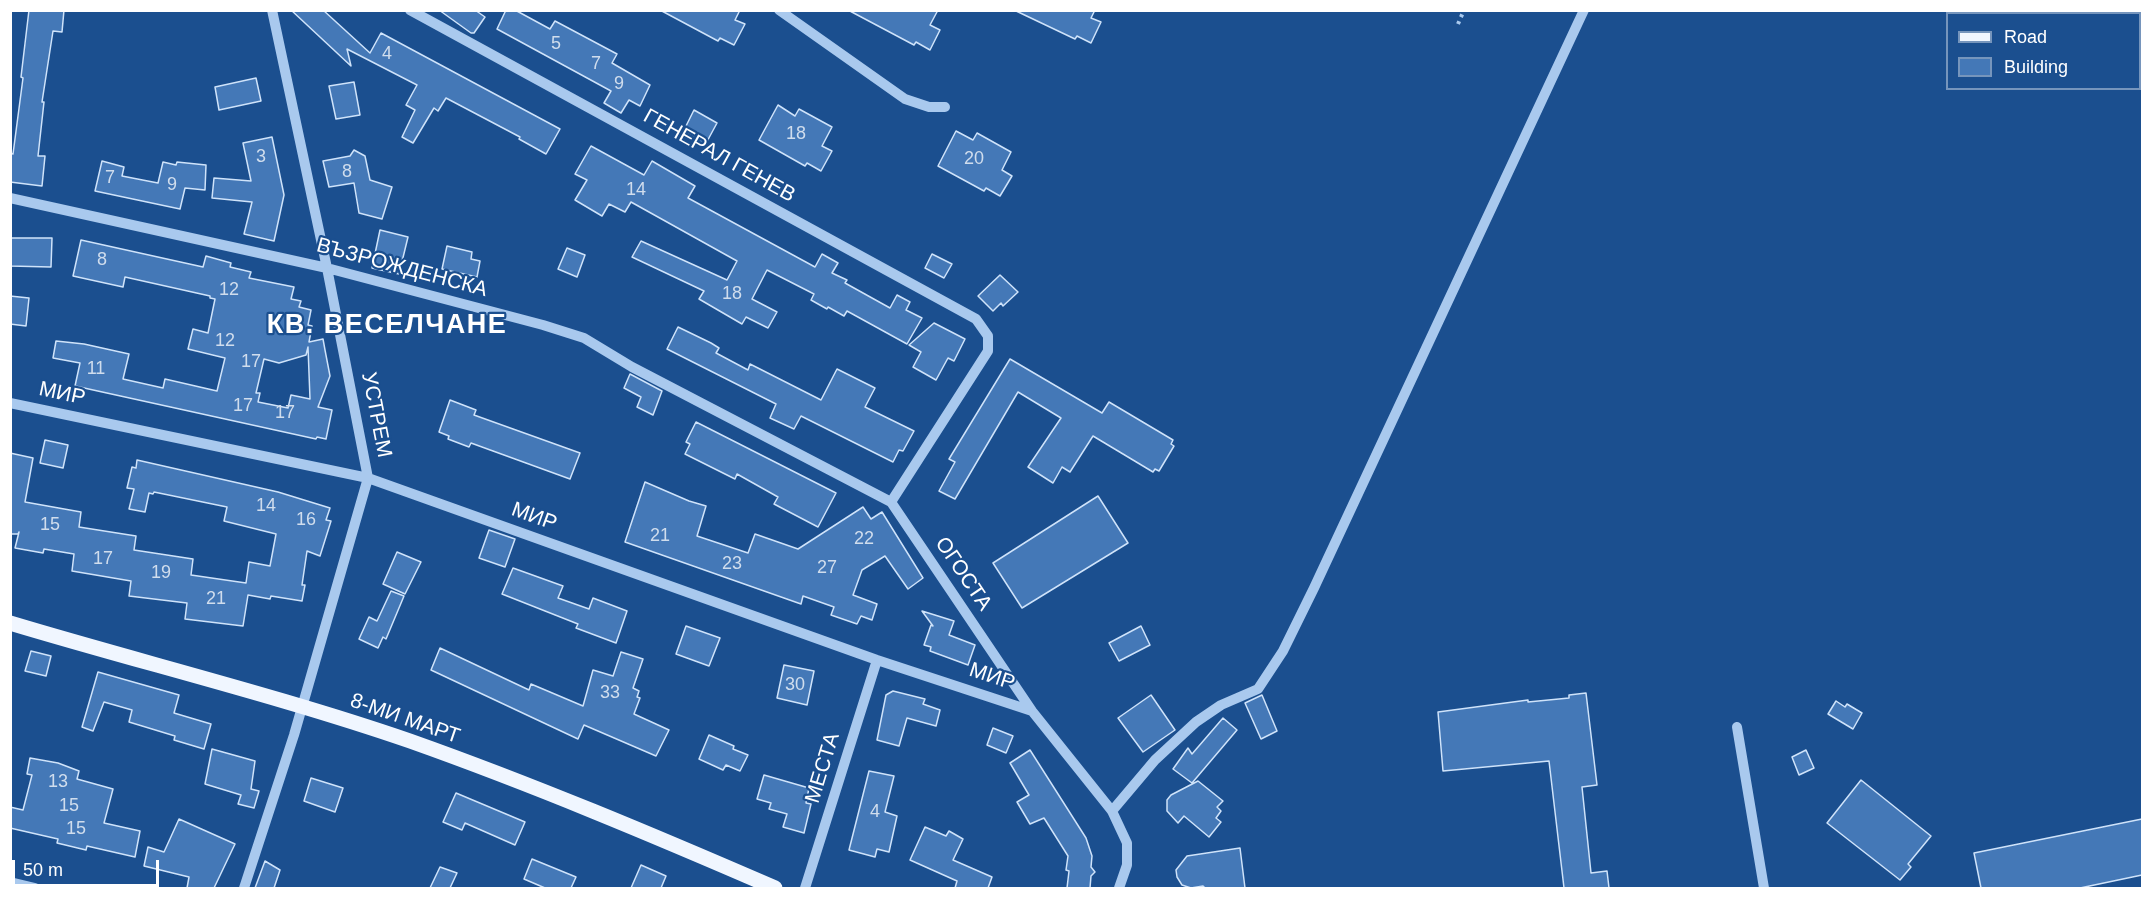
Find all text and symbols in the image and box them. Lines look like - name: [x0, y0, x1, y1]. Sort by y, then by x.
- legend: [1946, 12, 2141, 90]
- text: Road: [2004, 27, 2047, 47]
- house number: 5: [551, 33, 561, 55]
- house number: 4: [382, 43, 392, 65]
- house number: 7: [591, 53, 601, 75]
- text: Building: [2004, 57, 2068, 77]
- house number: 9: [614, 73, 624, 95]
- street label: ГЕНЕРАЛ ГЕНЕВ: [639, 104, 799, 208]
- house number: 18: [786, 123, 806, 145]
- house number: 3: [256, 146, 266, 168]
- house number: 20: [964, 148, 984, 170]
- house number: 8: [342, 161, 352, 183]
- house number: 7: [105, 167, 115, 189]
- house number: 9: [167, 174, 177, 196]
- house number: 14: [626, 179, 646, 201]
- street label: ВЪЗРОЖДЕНСКА: [314, 233, 490, 303]
- house number: 8: [97, 249, 107, 271]
- house number: 12: [219, 279, 239, 301]
- house number: 18: [722, 283, 742, 305]
- district label: КВ. ВЕСЕЛЧАНЕ: [267, 310, 507, 342]
- house number: 12: [215, 330, 235, 352]
- house number: 17: [241, 351, 261, 373]
- house number: 11: [87, 358, 105, 380]
- street label: УСТРЕМ: [355, 370, 397, 460]
- street label: МИР: [37, 377, 87, 411]
- house number: 17: [233, 395, 253, 417]
- house number: 17: [275, 402, 295, 424]
- house number: 14: [256, 495, 276, 517]
- street label: МИР: [508, 497, 560, 537]
- house number: 16: [296, 509, 316, 531]
- house number: 15: [40, 514, 60, 536]
- house number: 21: [650, 525, 670, 547]
- house number: 22: [854, 528, 874, 550]
- street label: ОГОСТА: [929, 532, 997, 616]
- house number: 17: [93, 548, 113, 570]
- house number: 23: [722, 553, 742, 575]
- house number: 27: [817, 557, 837, 579]
- house number: 19: [151, 562, 171, 584]
- house number: 21: [206, 588, 226, 610]
- street label: МИР: [966, 658, 1018, 696]
- house number: 30: [785, 674, 805, 696]
- house number: 33: [600, 682, 620, 704]
- street label: 8-МИ МАРТ: [347, 688, 463, 750]
- street label: МЕСТА: [800, 730, 846, 806]
- house number: 13: [48, 771, 68, 793]
- house number: 15: [59, 795, 79, 817]
- house number: 4: [870, 801, 880, 823]
- house number: 15: [66, 818, 86, 840]
- scale bar: [15, 848, 162, 886]
- text: 50 m: [23, 860, 63, 880]

